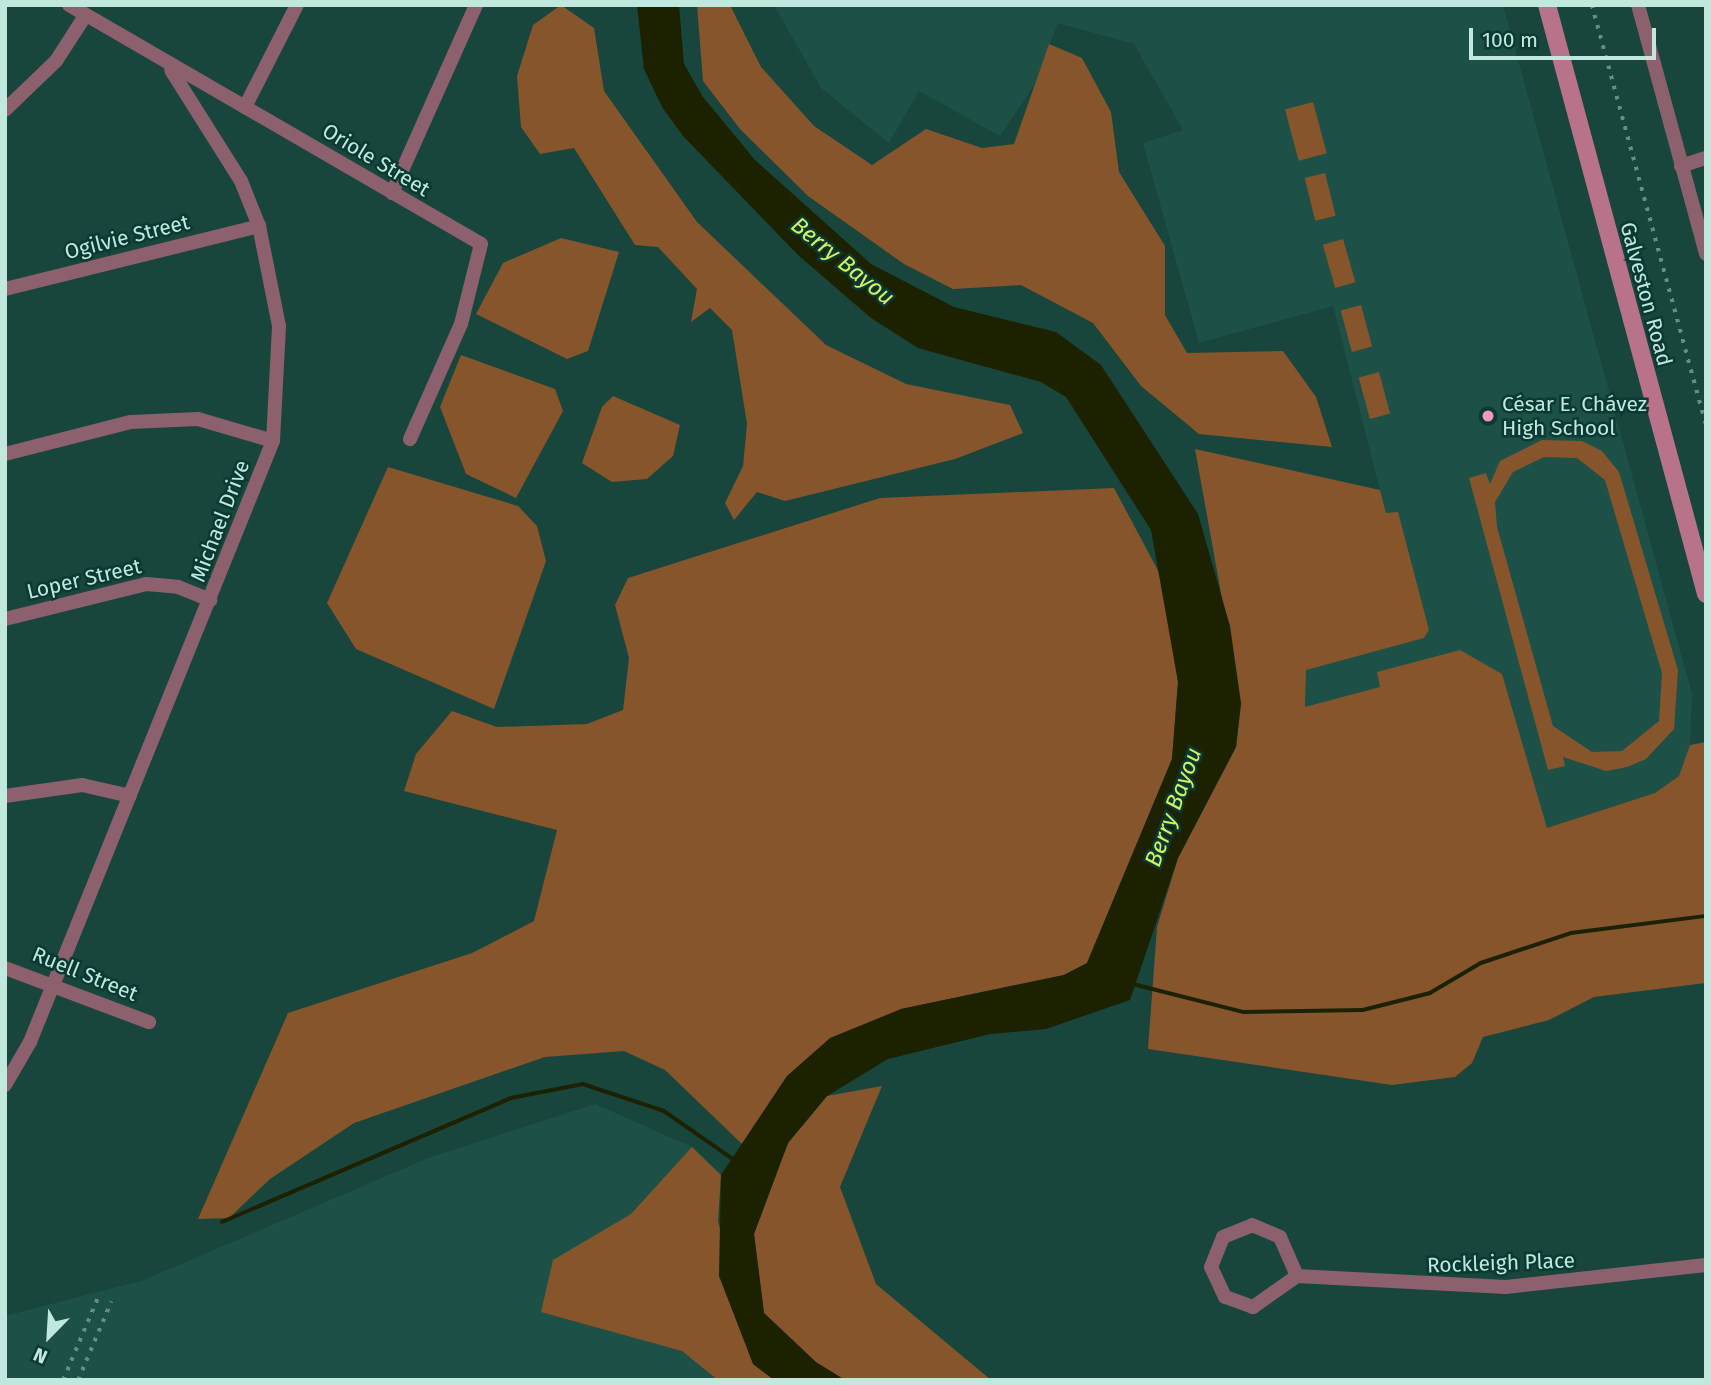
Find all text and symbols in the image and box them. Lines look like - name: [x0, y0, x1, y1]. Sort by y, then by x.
- scale bar: [1473, 14, 1660, 58]
- text: 100 m: [1482, 27, 1538, 53]
- street label: Oriole Street: [318, 118, 434, 202]
- street label: Ogilvie Street: [62, 209, 192, 265]
- water label: Berry Bayou: [786, 211, 900, 311]
- street label: Galveston Road: [1615, 219, 1677, 369]
- place label: César E. Chávez High School: [1502, 391, 1647, 441]
- marker: César E. Chávez High School: [1480, 408, 1496, 424]
- street label: Michael Drive: [185, 457, 255, 585]
- street label: Loper Street: [24, 554, 144, 604]
- water label: Berry Bayou: [1139, 744, 1207, 870]
- street label: Ruell Street: [29, 941, 141, 1007]
- street label: Rockleigh Place: [1427, 1248, 1575, 1278]
- north arrow: [14, 1301, 84, 1371]
- text: N: [30, 1343, 51, 1369]

